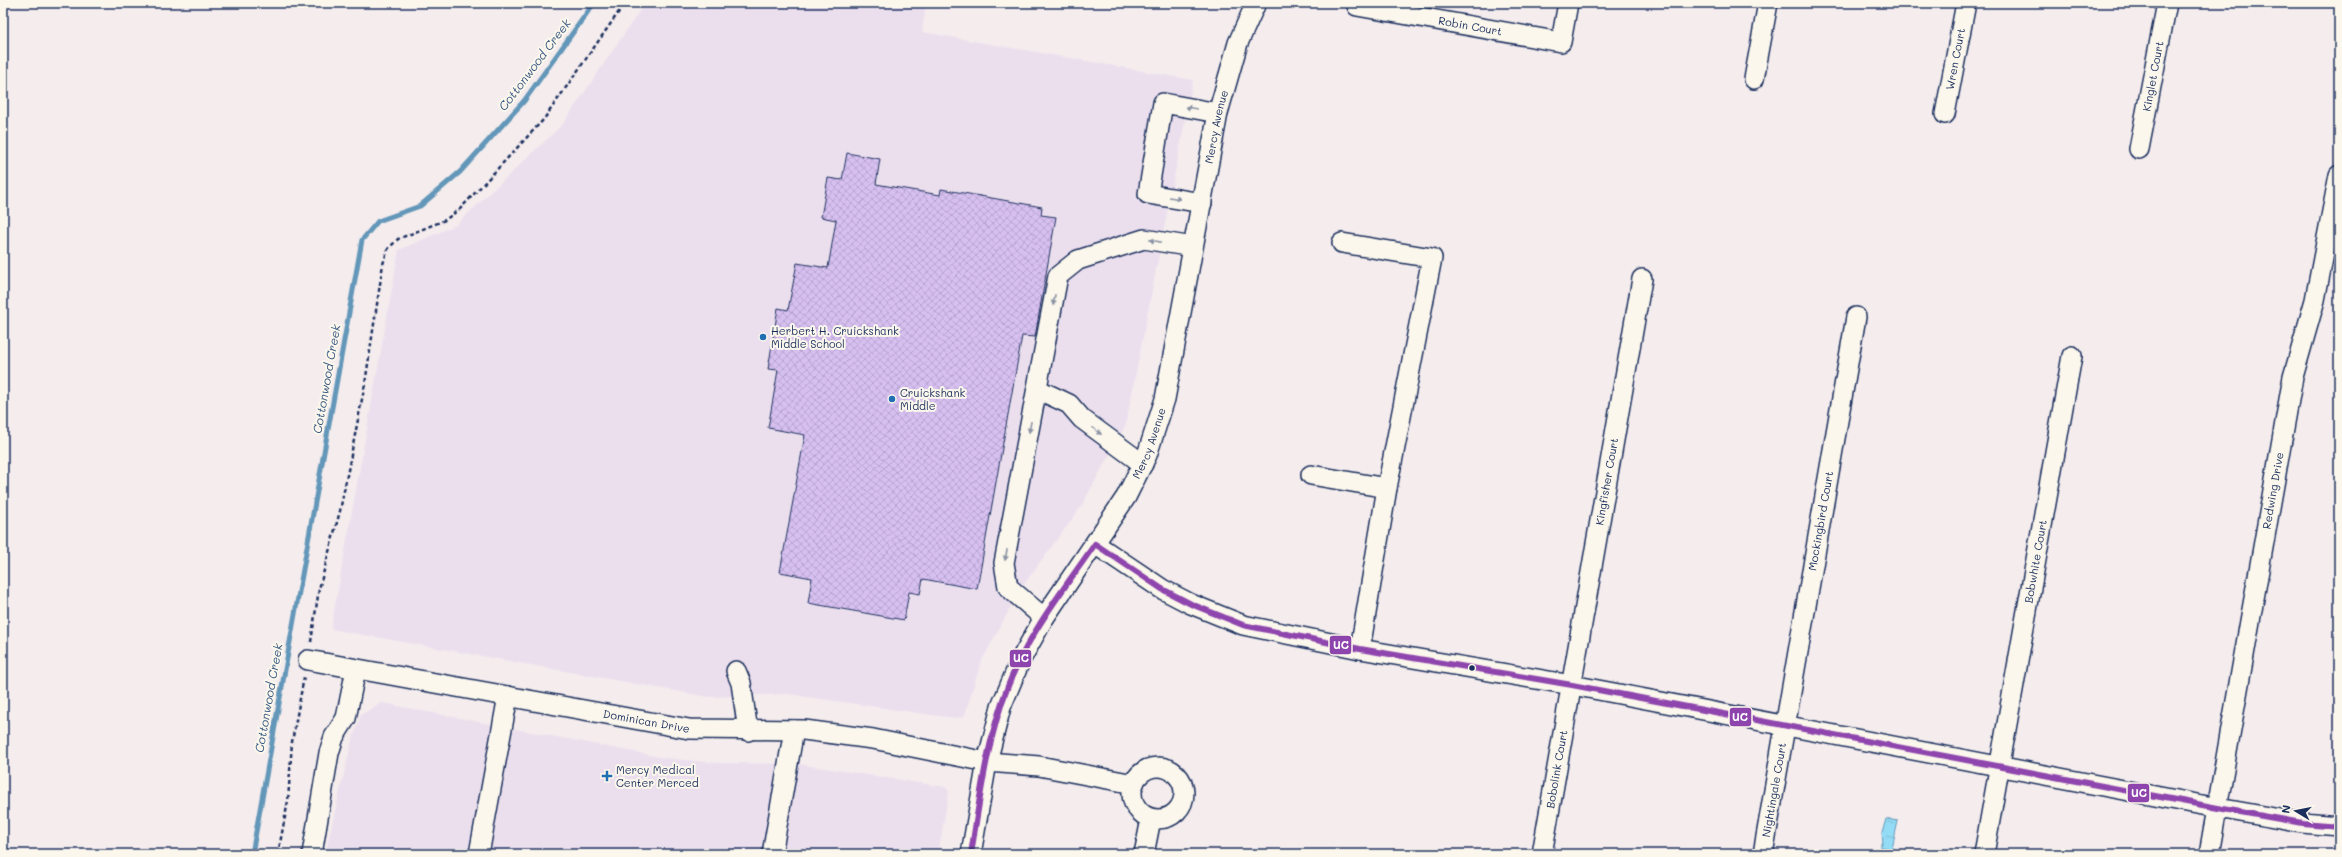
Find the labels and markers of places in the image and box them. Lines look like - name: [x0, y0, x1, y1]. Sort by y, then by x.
- place label: Herbert H. Cruickshank Middle School: [771, 323, 899, 351]
- marker: Herbert H. Cruickshank Middle School: [758, 332, 768, 342]
- place label: Cruickshank Middle: [900, 385, 966, 413]
- marker: Cruickshank Middle: [887, 394, 897, 404]
- unlabelled marker: [1467, 663, 1477, 673]
- place label: Mercy Medical Center Merced: [616, 762, 699, 790]
- marker: Mercy Medical Center Merced: [601, 770, 613, 782]

